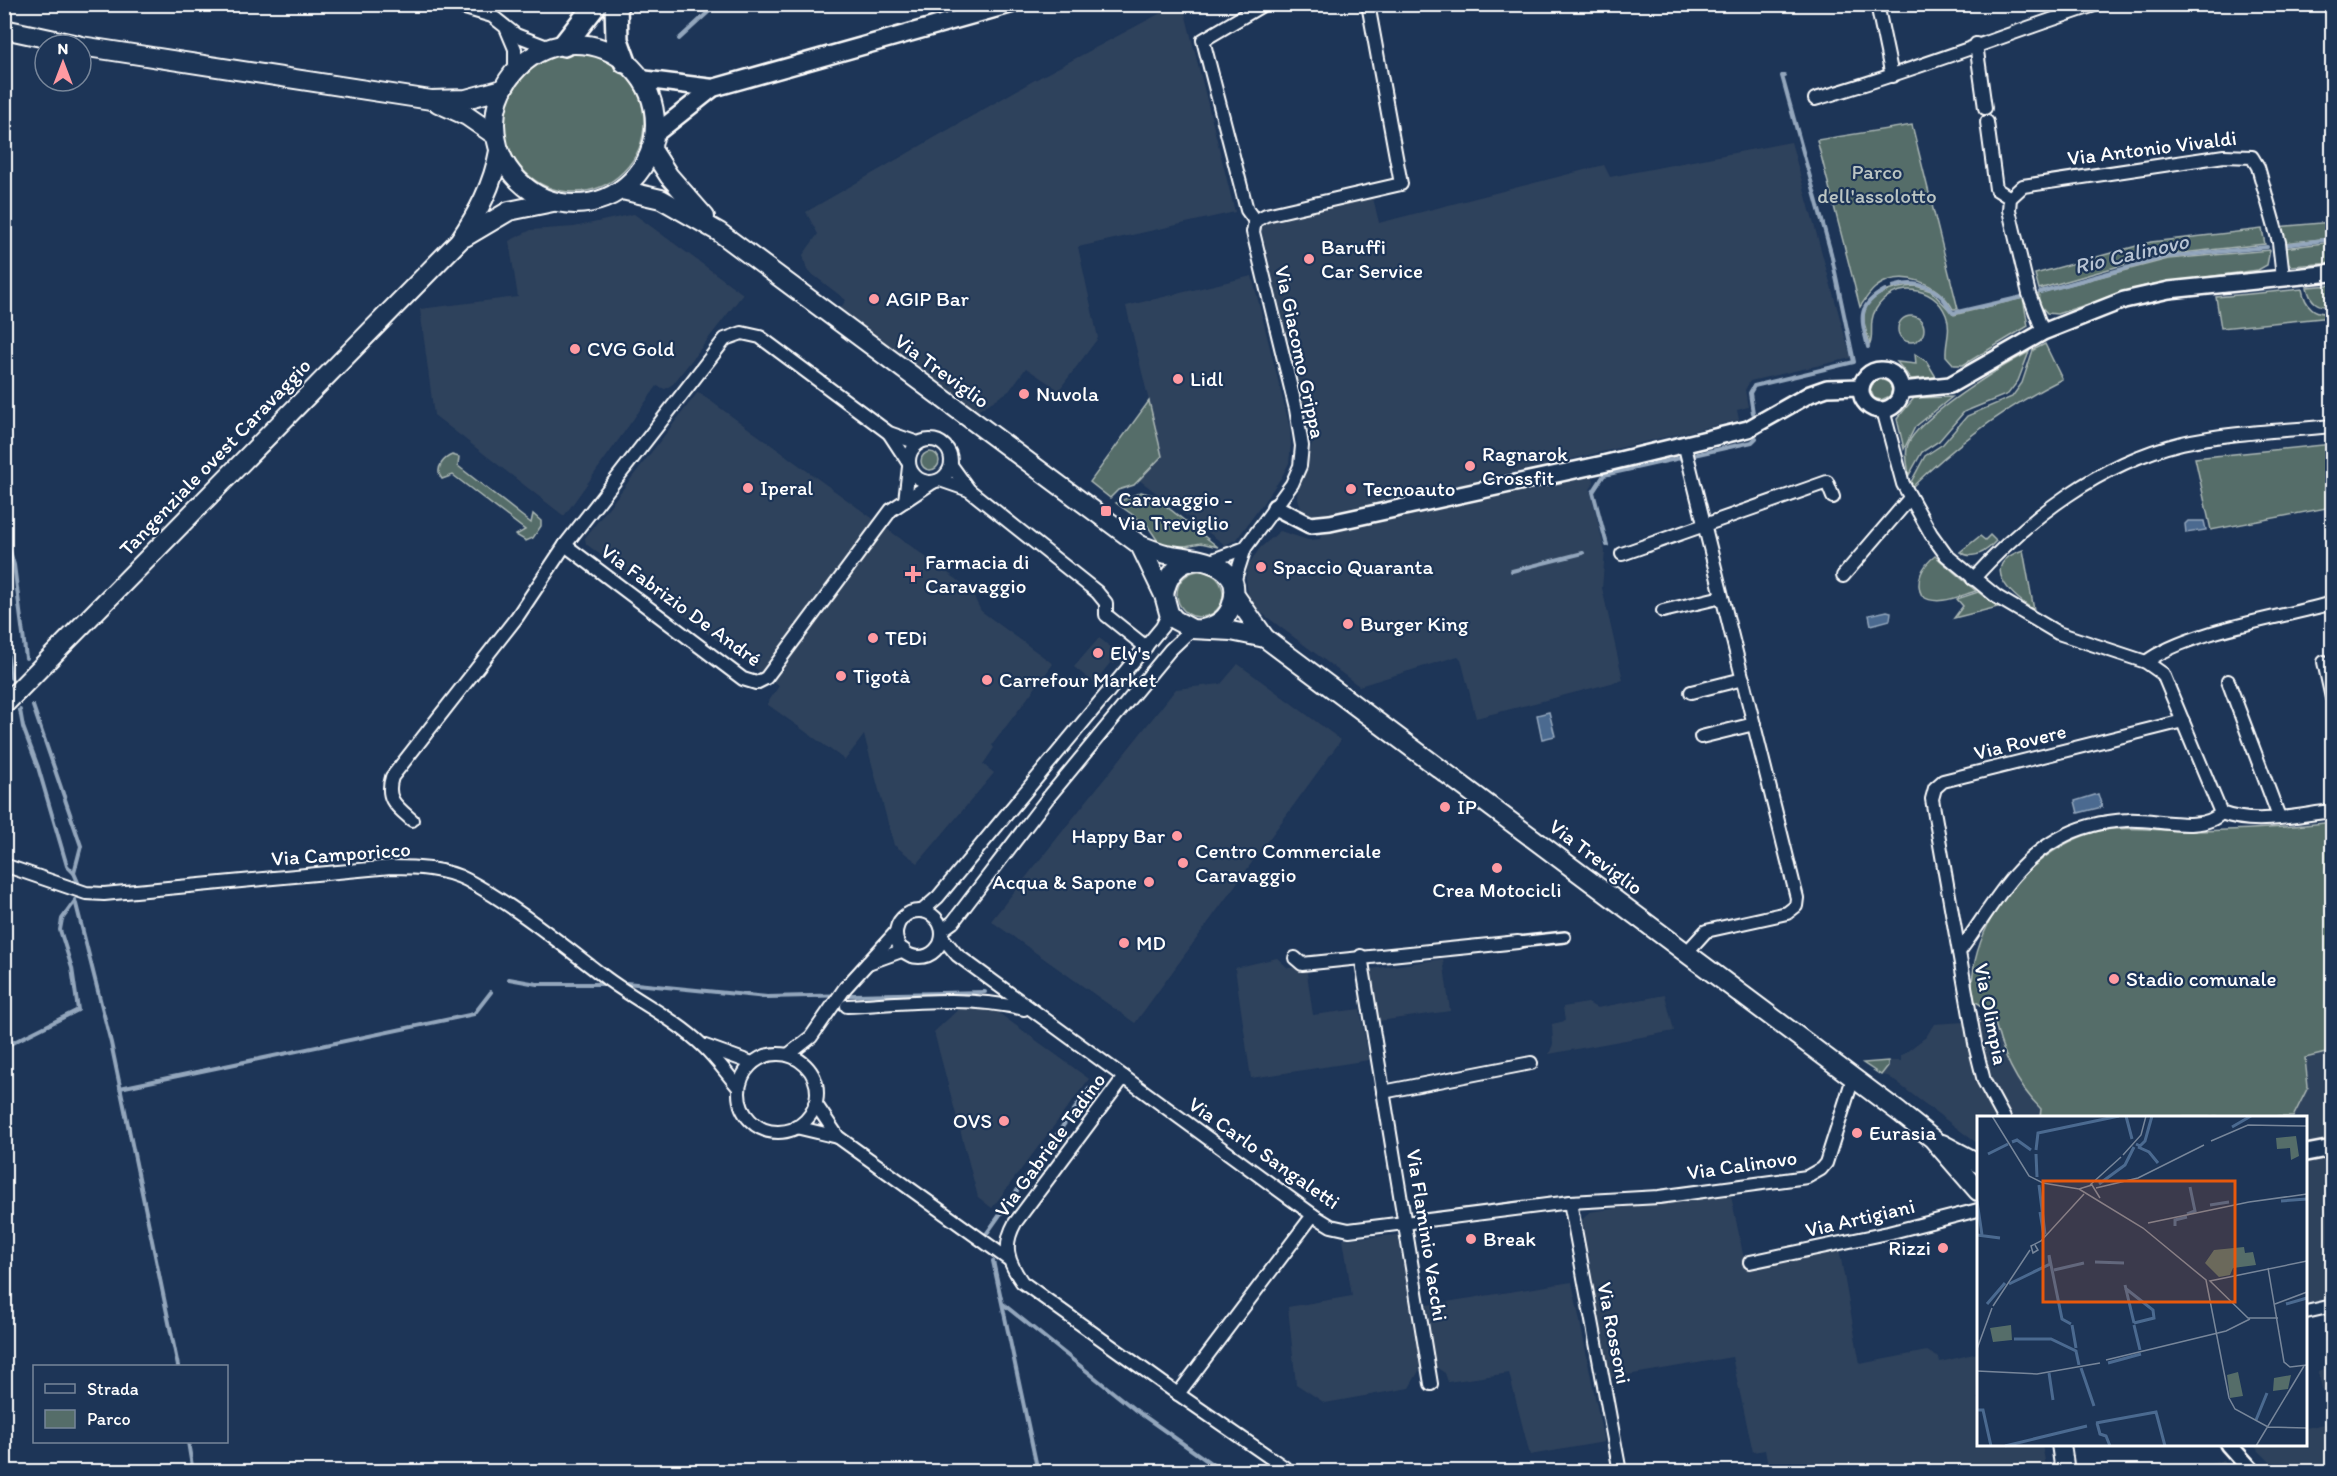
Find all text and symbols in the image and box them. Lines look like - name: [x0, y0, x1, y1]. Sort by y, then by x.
- north arrow: [33, 33, 93, 93]
- text: N: [58, 39, 68, 58]
- street label: Via Antonio Vivaldi: [2066, 125, 2238, 170]
- park label: Parco dell'assolotto: [1817, 159, 1937, 208]
- water label: Rio Calinovo: [2071, 227, 2192, 280]
- place label: Baruffi Car Service: [1321, 234, 1423, 283]
- marker: Baruffi Car Service: [1302, 252, 1316, 266]
- street label: Via Giacomo Grippa: [1270, 263, 1331, 441]
- place label: AGIP Bar: [886, 286, 970, 311]
- marker: AGIP Bar: [867, 292, 881, 306]
- street label: Via Treviglio: [890, 328, 995, 413]
- place label: CVG Gold: [587, 336, 675, 361]
- marker: CVG Gold: [568, 342, 582, 356]
- street label: Tangenziale ovest Caravaggio: [114, 353, 316, 561]
- place label: Lidl: [1190, 366, 1224, 391]
- marker: Lidl: [1171, 372, 1185, 386]
- place label: Nuvola: [1036, 381, 1099, 406]
- marker: Nuvola: [1017, 387, 1031, 401]
- place label: Ragnarok Crossfit: [1482, 441, 1568, 490]
- marker: Ragnarok Crossfit: [1463, 459, 1477, 473]
- place label: Iperal: [760, 475, 813, 500]
- place label: Tecnoauto: [1363, 476, 1456, 501]
- marker: Iperal: [741, 481, 755, 495]
- marker: Tecnoauto: [1344, 482, 1358, 496]
- place label: Caravaggio - Via Treviglio: [1118, 486, 1232, 535]
- marker: Caravaggio - Via Treviglio: [1099, 504, 1113, 518]
- street label: Via Fabrizio De André: [596, 538, 767, 671]
- place label: Farmacia di Caravaggio: [925, 549, 1029, 598]
- place label: Spaccio Quaranta: [1273, 554, 1434, 579]
- marker: Spaccio Quaranta: [1254, 560, 1268, 574]
- marker: Farmacia di Caravaggio: [906, 567, 920, 581]
- place label: Burger King: [1360, 611, 1469, 636]
- marker: Burger King: [1341, 617, 1355, 631]
- place label: TEDi: [885, 625, 927, 650]
- marker: TEDi: [866, 631, 880, 645]
- place label: Ely's: [1110, 640, 1151, 665]
- marker: Ely's: [1091, 646, 1105, 660]
- place label: Tigotà: [853, 663, 910, 688]
- place label: Carrefour Market: [999, 667, 1157, 692]
- marker: Tigotà: [834, 669, 848, 683]
- marker: Carrefour Market: [980, 673, 994, 687]
- street label: Via Rovere: [1971, 718, 2069, 765]
- place label: IP: [1457, 794, 1477, 819]
- marker: IP: [1438, 800, 1452, 814]
- street label: Via Treviglio: [1544, 813, 1648, 900]
- place label: Happy Bar: [1071, 823, 1166, 848]
- marker: Happy Bar: [1170, 829, 1184, 843]
- street label: Via Camporicco: [270, 836, 412, 871]
- place label: Centro Commerciale Caravaggio: [1195, 838, 1381, 887]
- marker: Centro Commerciale Caravaggio: [1176, 856, 1190, 870]
- marker: Crea Motocicli: [1490, 861, 1504, 875]
- place label: Acqua & Sapone: [992, 869, 1137, 894]
- marker: Acqua & Sapone: [1142, 875, 1156, 889]
- place label: Crea Motocicli: [1432, 877, 1562, 902]
- place label: MD: [1136, 930, 1166, 955]
- marker: MD: [1117, 936, 1131, 950]
- street label: Via Olimpia: [1969, 961, 2014, 1067]
- place label: Stadio comunale: [2126, 966, 2276, 991]
- marker: Stadio comunale: [2107, 972, 2121, 986]
- street label: Via Gabriele Tadino: [989, 1068, 1110, 1222]
- street label: Via Carlo Sangaletti: [1184, 1091, 1345, 1214]
- place label: OVS: [953, 1108, 992, 1133]
- marker: OVS: [997, 1114, 1011, 1128]
- inset map: [1977, 1116, 2307, 1446]
- place label: Eurasia: [1869, 1120, 1936, 1145]
- marker: Eurasia: [1850, 1126, 1864, 1140]
- street label: Via Calinovo: [1685, 1144, 1799, 1185]
- street label: Via Flaminio Vacchi: [1402, 1147, 1453, 1323]
- street label: Via Artigiani: [1803, 1193, 1917, 1242]
- place label: Break: [1483, 1226, 1536, 1251]
- marker: Break: [1464, 1232, 1478, 1246]
- place label: Rizzi: [1888, 1235, 1931, 1260]
- marker: Rizzi: [1936, 1241, 1950, 1255]
- street label: Via Rossoni: [1592, 1280, 1637, 1386]
- legend: [33, 1365, 228, 1443]
- text: Strada: [87, 1378, 139, 1400]
- text: Parco: [87, 1408, 131, 1430]

